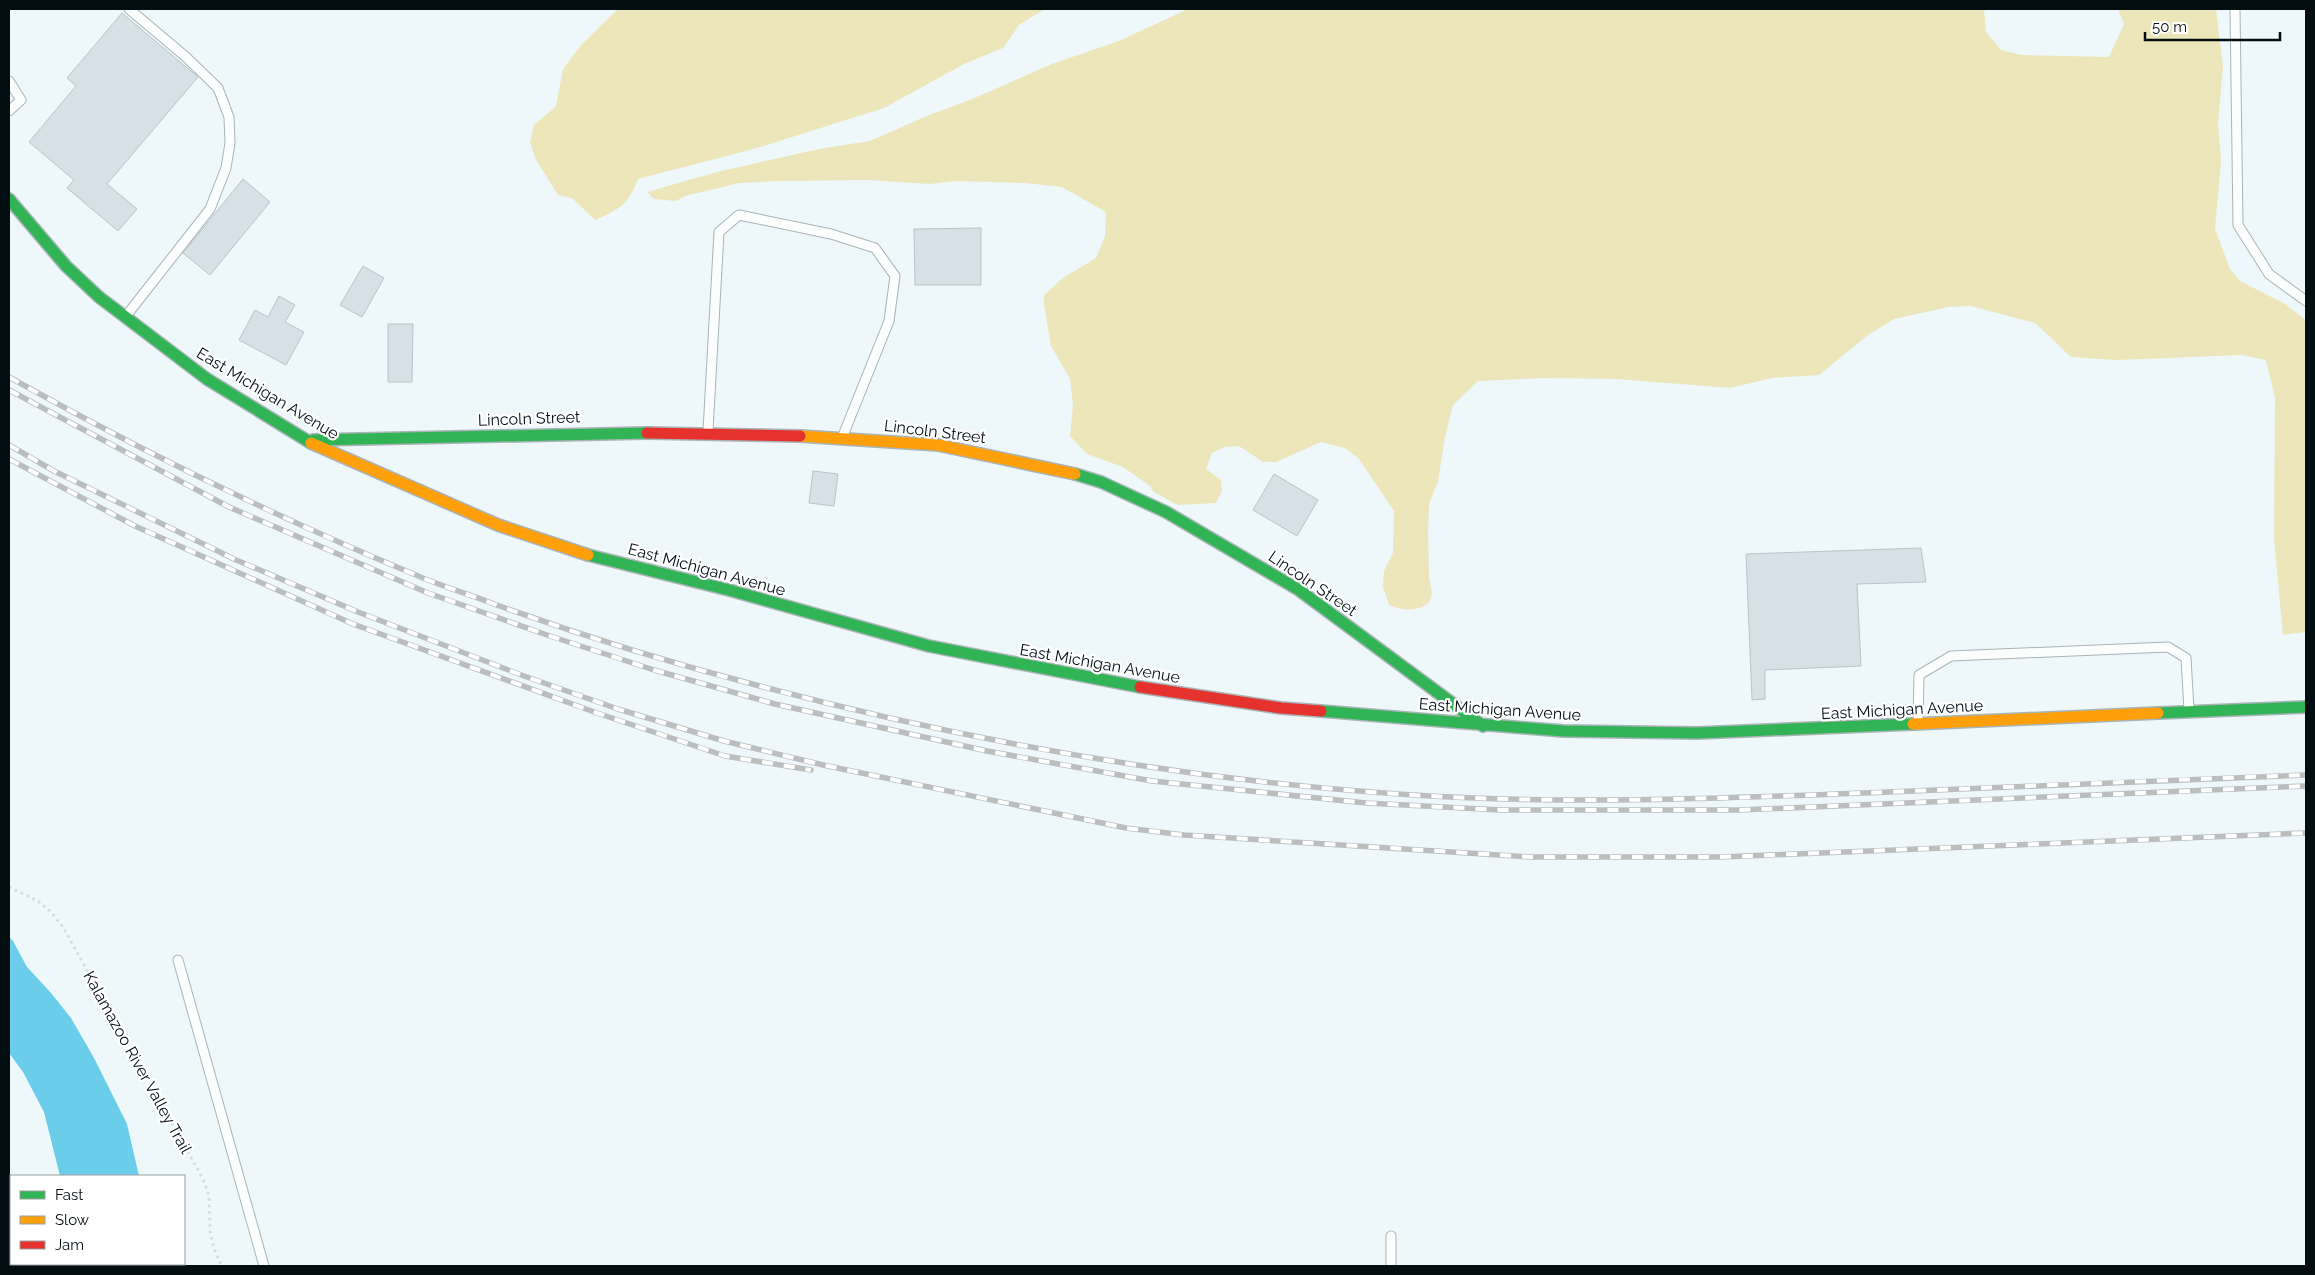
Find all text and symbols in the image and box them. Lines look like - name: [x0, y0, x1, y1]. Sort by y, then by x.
- scale bar: [2145, 10, 2280, 42]
- text: 50 m: [2152, 18, 2187, 36]
- street label: East Michigan Avenue: [193, 343, 342, 443]
- street label: Lincoln Street: [477, 407, 581, 430]
- street label: Lincoln Street: [883, 416, 988, 447]
- street label: East Michigan Avenue: [626, 539, 788, 600]
- street label: Lincoln Street: [1265, 547, 1361, 620]
- street label: East Michigan Avenue: [1018, 640, 1182, 687]
- street label: East Michigan Avenue: [1418, 694, 1582, 725]
- street label: East Michigan Avenue: [1820, 696, 1984, 723]
- street label: Kalamazoo River Valley Trail: [79, 968, 196, 1157]
- legend: [10, 1175, 185, 1265]
- text: Fast: [55, 1186, 83, 1204]
- text: Slow: [55, 1211, 89, 1229]
- text: Jam: [55, 1236, 84, 1254]

